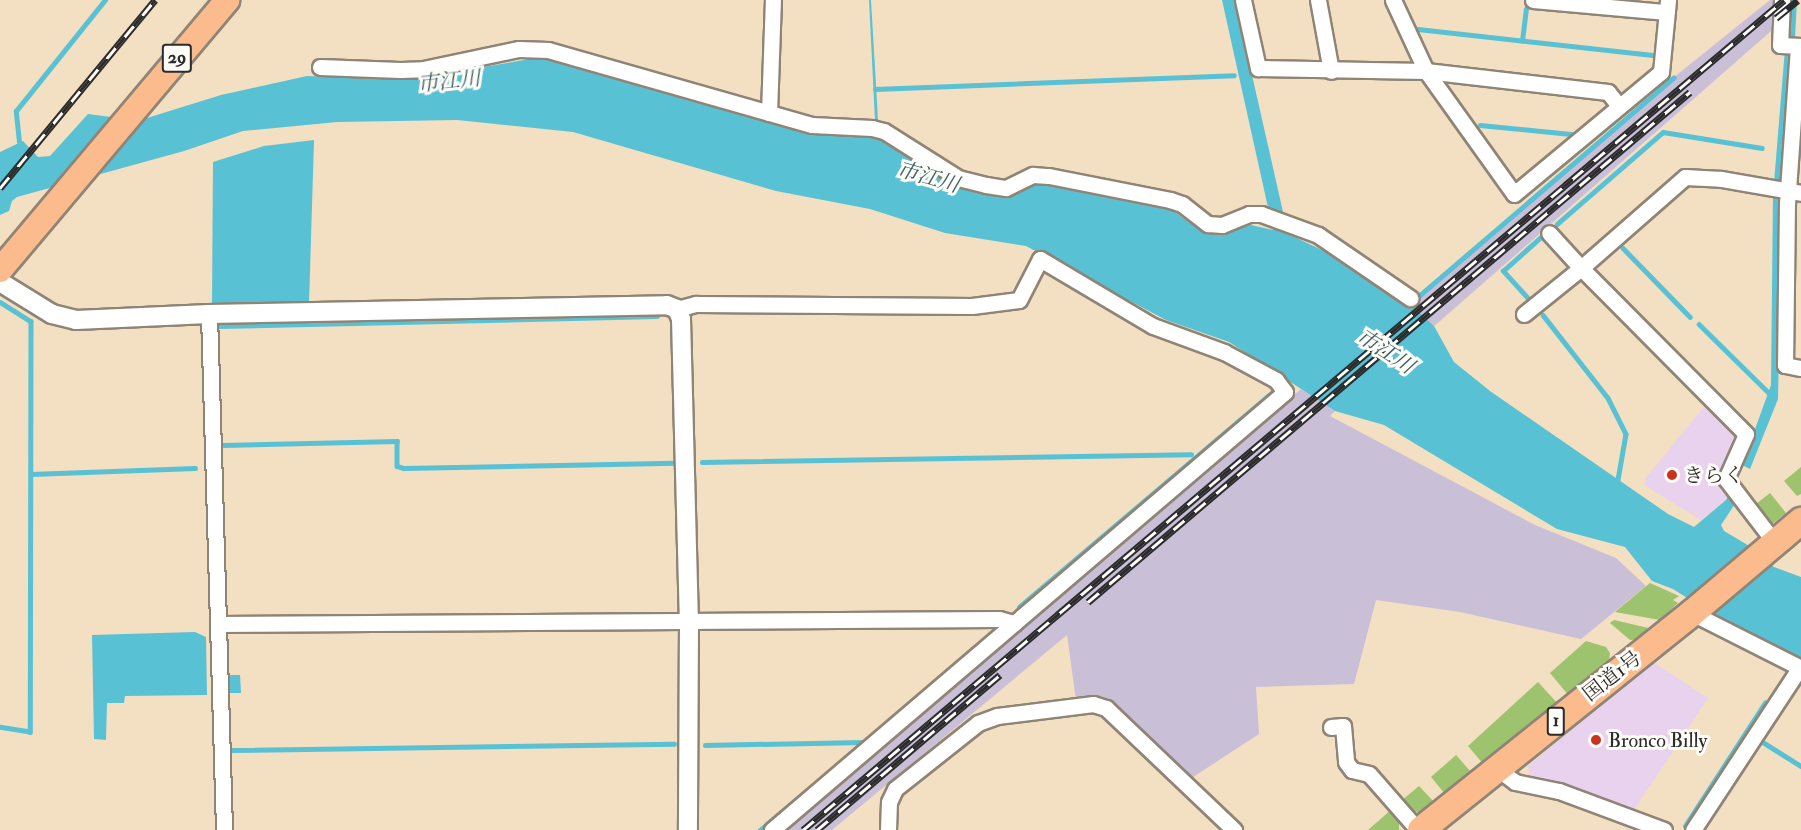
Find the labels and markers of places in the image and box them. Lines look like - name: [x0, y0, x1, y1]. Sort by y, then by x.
- place label: きらく: [1684, 463, 1744, 487]
- marker: きらく: [1665, 468, 1679, 482]
- place label: Bronco Billy: [1608, 728, 1707, 752]
- marker: Bronco Billy: [1589, 733, 1603, 747]

